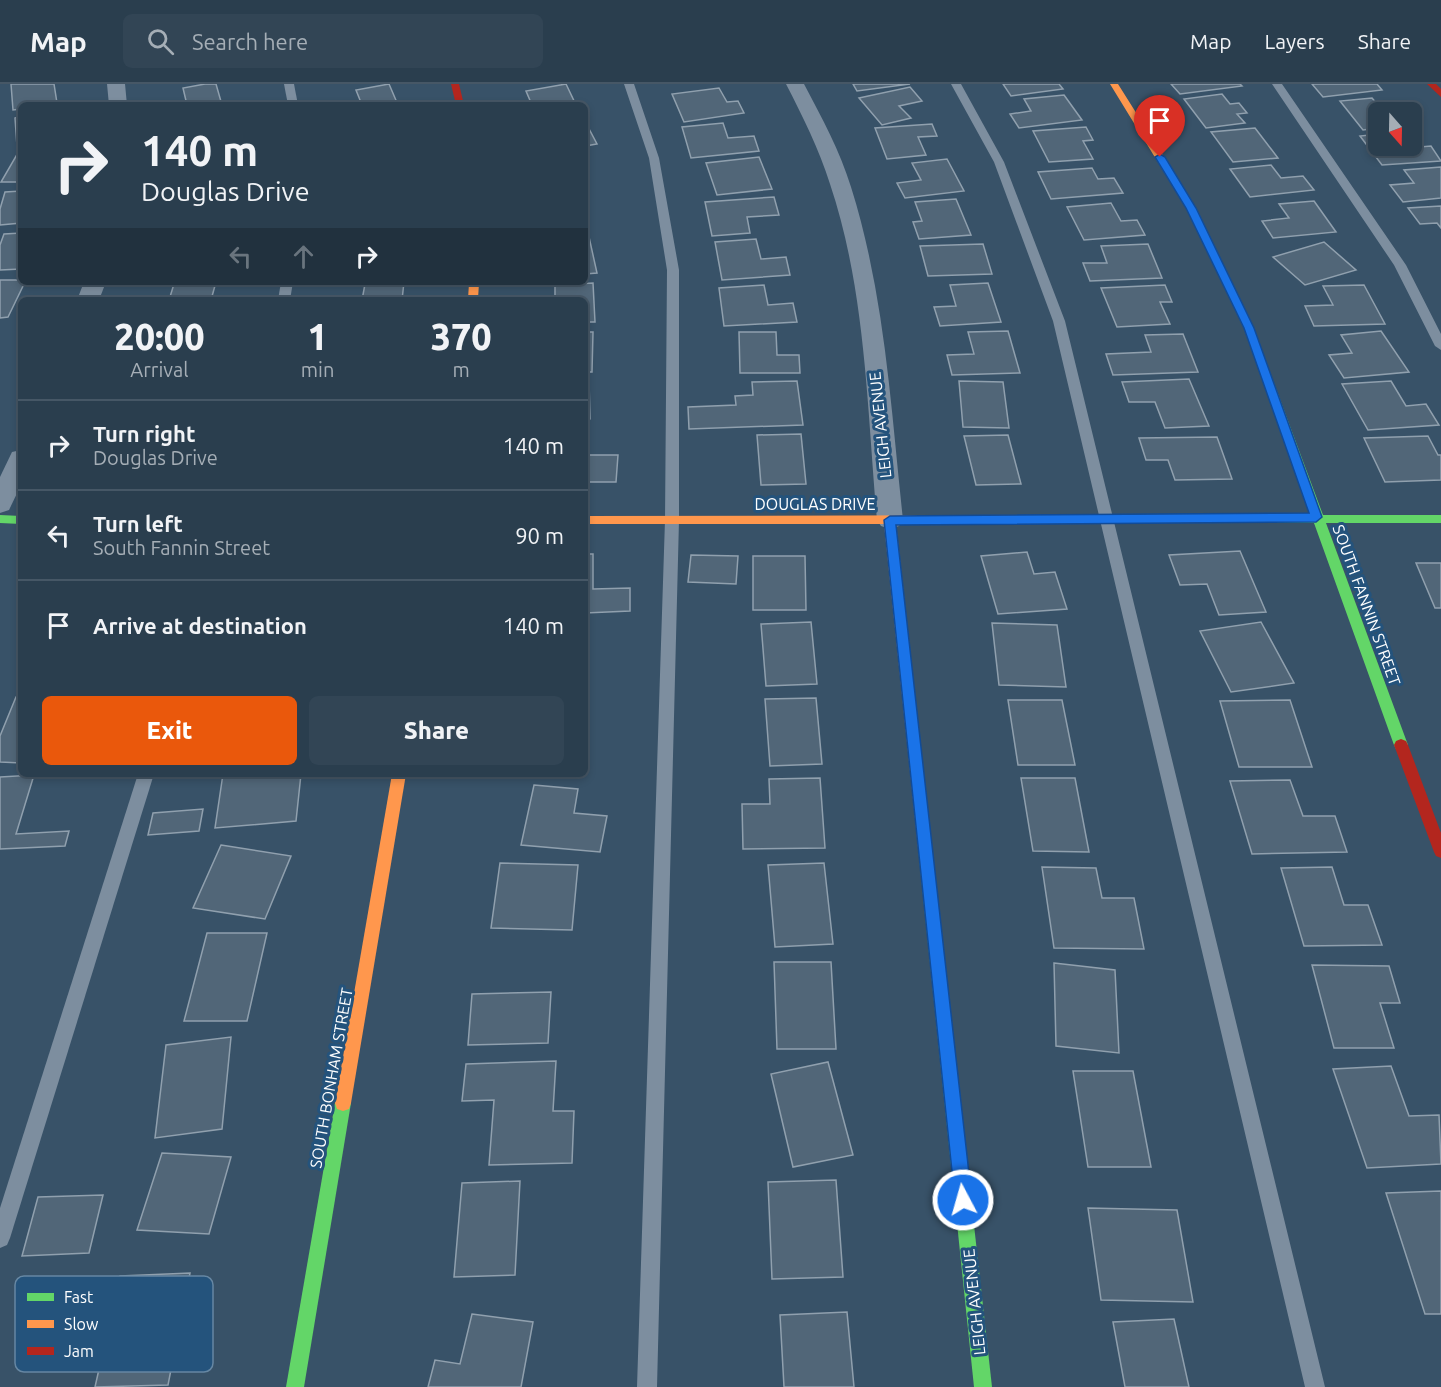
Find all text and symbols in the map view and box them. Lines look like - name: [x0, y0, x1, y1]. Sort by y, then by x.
- search box: [123, 14, 543, 68]
- icon: search: [144, 25, 177, 58]
- text: Map: [30, 26, 87, 57]
- text: Search here: [192, 29, 308, 54]
- text: Map: [1190, 29, 1231, 53]
- text: Layers: [1264, 29, 1325, 53]
- text: Share: [1358, 29, 1411, 53]
- pin: [1134, 95, 1185, 157]
- north arrow: [1368, 102, 1422, 156]
- map controls: [1368, 102, 1422, 156]
- icon: arrive: [1143, 104, 1176, 137]
- icon: right: [42, 126, 120, 204]
- text: 140 m: [141, 127, 258, 174]
- text: Douglas Drive: [141, 176, 310, 206]
- icon: left: [224, 240, 257, 273]
- icon: ahead: [287, 240, 320, 273]
- icon: right: [350, 240, 383, 273]
- text: 20:00: [114, 316, 204, 357]
- text: 1: [307, 316, 328, 357]
- text: 370: [431, 316, 492, 357]
- text: Arrival: [130, 358, 189, 381]
- text: min: [301, 358, 334, 381]
- text: m: [453, 358, 470, 381]
- street label: LEIGH AVENUE: [865, 371, 895, 479]
- text: Turn right: [93, 421, 195, 446]
- icon: right: [42, 429, 75, 462]
- text: 140 m: [503, 433, 564, 458]
- text: Douglas Drive: [93, 446, 218, 469]
- street label: DOUGLAS DRIVE: [754, 495, 876, 513]
- text: Turn left: [93, 511, 183, 536]
- icon: left: [42, 519, 75, 552]
- street label: SOUTH FANNIN STREET: [1330, 522, 1405, 688]
- text: 90 m: [515, 523, 564, 548]
- text: South Fannin Street: [93, 536, 270, 559]
- icon: arrive: [42, 609, 75, 642]
- text: Arrive at destination: [93, 613, 307, 638]
- text: 140 m: [503, 613, 564, 638]
- button: Exit: [42, 696, 297, 765]
- button: Share: [309, 696, 564, 765]
- street label: SOUTH BONHAM STREET: [306, 986, 356, 1169]
- position arrow: [931, 1168, 995, 1232]
- street label: LEIGH AVENUE: [959, 1248, 989, 1356]
- legend: [15, 1276, 213, 1372]
- text: Fast: [64, 1288, 94, 1306]
- text: Slow: [64, 1315, 99, 1333]
- text: Jam: [64, 1342, 94, 1360]

